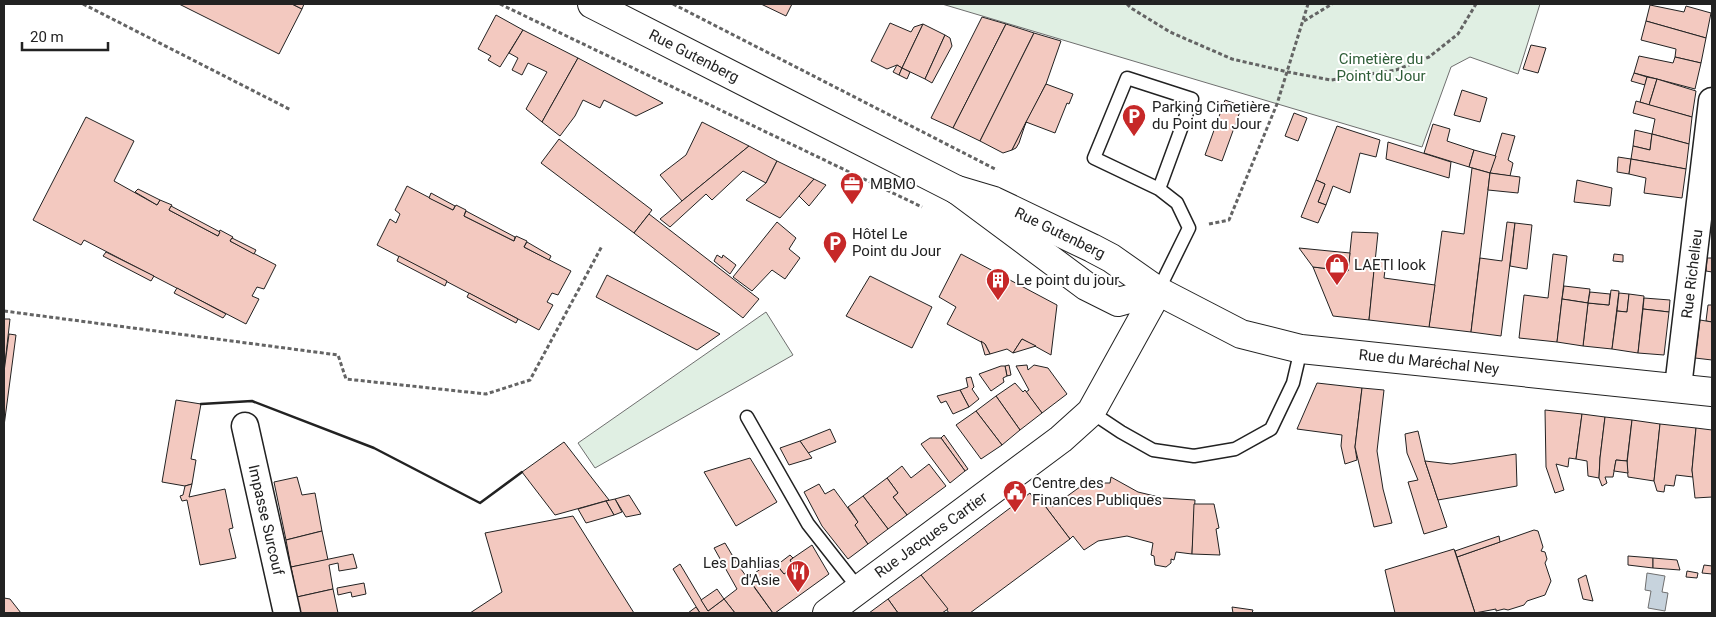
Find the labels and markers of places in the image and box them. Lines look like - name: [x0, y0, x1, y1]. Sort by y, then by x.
- place label: Parking Cimetière du Point du Jour: [1152, 98, 1270, 133]
- parking icon: Parking Cimetière du Point du Jour: [1121, 103, 1147, 137]
- office icon: MBMO: [839, 171, 865, 205]
- place label: MBMO: [870, 175, 916, 193]
- place label: Hôtel Le Point du Jour: [852, 225, 941, 260]
- parking icon: Hôtel Le Point du Jour: [822, 230, 848, 264]
- shop icon: LAETI look: [1324, 252, 1350, 286]
- place label: LAETI look: [1354, 256, 1426, 274]
- building icon: Le point du jour: [985, 267, 1011, 301]
- place label: Le point du jour: [1016, 271, 1119, 289]
- place label: Centre des Finances Publiques: [1032, 474, 1162, 509]
- public building icon: Centre des Finances Publiques: [1002, 479, 1028, 513]
- place label: Les Dahlias d'Asie: [703, 554, 780, 589]
- restaurant icon: Les Dahlias d'Asie: [785, 559, 811, 593]

